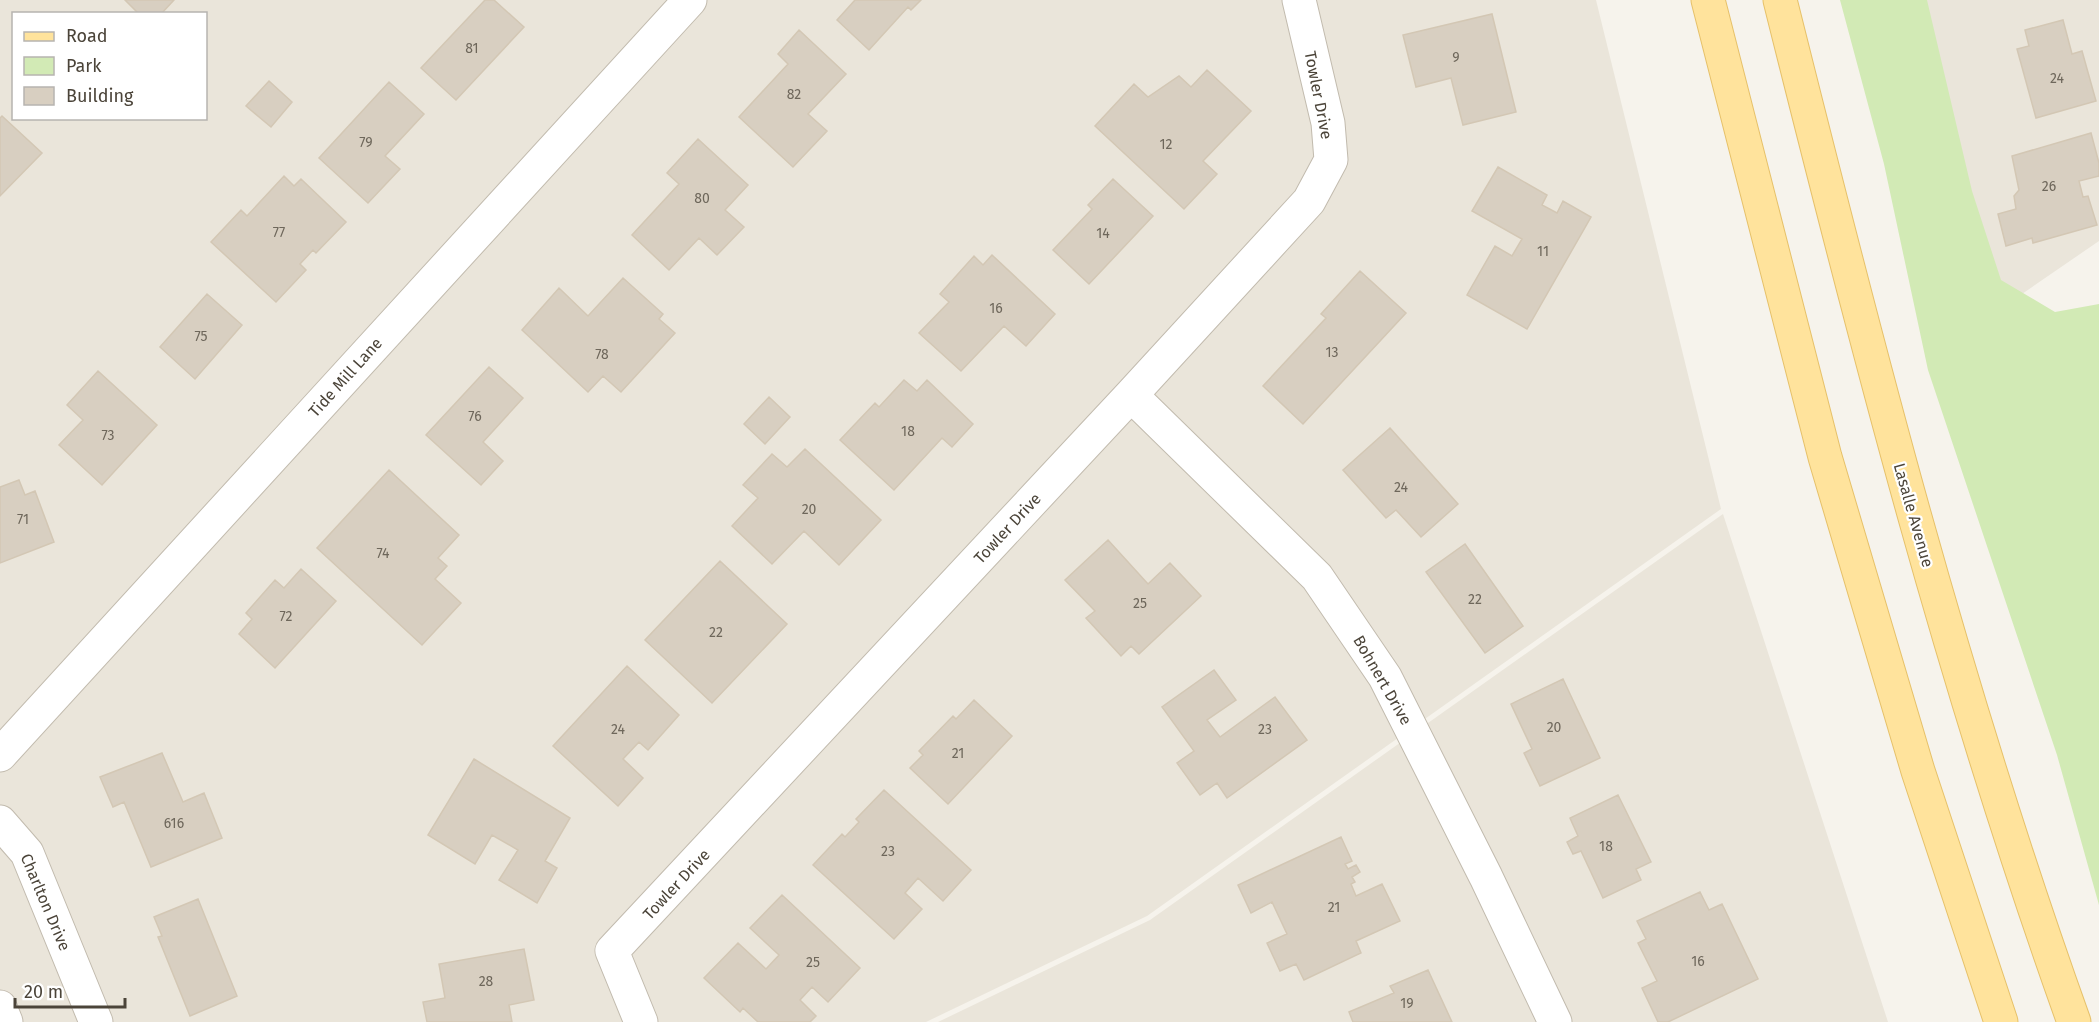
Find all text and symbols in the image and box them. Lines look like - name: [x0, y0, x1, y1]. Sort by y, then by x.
- legend: [12, 12, 207, 120]
- text: Road: [66, 25, 108, 47]
- house number: 81: [465, 40, 479, 57]
- street label: Towler Drive: [1301, 49, 1336, 141]
- house number: 9: [1452, 49, 1460, 66]
- text: Park: [66, 55, 102, 77]
- house number: 24: [2050, 70, 2065, 87]
- text: Building: [66, 85, 134, 107]
- house number: 82: [787, 86, 801, 103]
- house number: 79: [359, 134, 373, 151]
- house number: 12: [1160, 136, 1173, 153]
- house number: 26: [2042, 178, 2056, 195]
- house number: 80: [694, 190, 710, 207]
- house number: 77: [273, 224, 285, 241]
- house number: 14: [1096, 225, 1110, 242]
- house number: 11: [1537, 243, 1549, 260]
- house number: 16: [989, 300, 1003, 317]
- house number: 75: [194, 328, 208, 345]
- street label: Tide Mill Lane: [305, 334, 386, 421]
- house number: 13: [1325, 344, 1339, 361]
- house number: 78: [595, 346, 609, 363]
- house number: 76: [468, 408, 482, 425]
- house number: 18: [901, 423, 915, 440]
- house number: 73: [101, 427, 115, 444]
- street label: Lasalle Avenue: [1890, 461, 1937, 569]
- house number: 24: [1394, 479, 1409, 496]
- street label: Towler Drive: [970, 489, 1045, 568]
- house number: 20: [802, 501, 817, 518]
- house number: 71: [17, 511, 29, 528]
- house number: 74: [376, 545, 390, 562]
- house number: 22: [1468, 591, 1482, 608]
- house number: 25: [1133, 595, 1147, 612]
- house number: 72: [280, 608, 293, 625]
- house number: 22: [709, 624, 723, 641]
- street label: Bohnert Drive: [1349, 632, 1416, 728]
- house number: 20: [1547, 719, 1562, 736]
- house number: 24: [611, 721, 626, 738]
- house number: 23: [1258, 721, 1272, 738]
- house number: 21: [952, 745, 964, 762]
- house number: 616: [164, 815, 184, 832]
- house number: 18: [1599, 838, 1613, 855]
- house number: 23: [881, 843, 895, 860]
- street label: Towler Drive: [639, 845, 714, 924]
- street label: Charlton Drive: [17, 851, 75, 954]
- house number: 21: [1328, 899, 1340, 916]
- house number: 16: [1691, 953, 1705, 970]
- house number: 25: [806, 954, 820, 971]
- scale bar: [15, 971, 124, 1009]
- house number: 28: [479, 973, 494, 990]
- text: 20 m: [24, 981, 63, 1003]
- house number: 19: [1400, 995, 1414, 1012]

